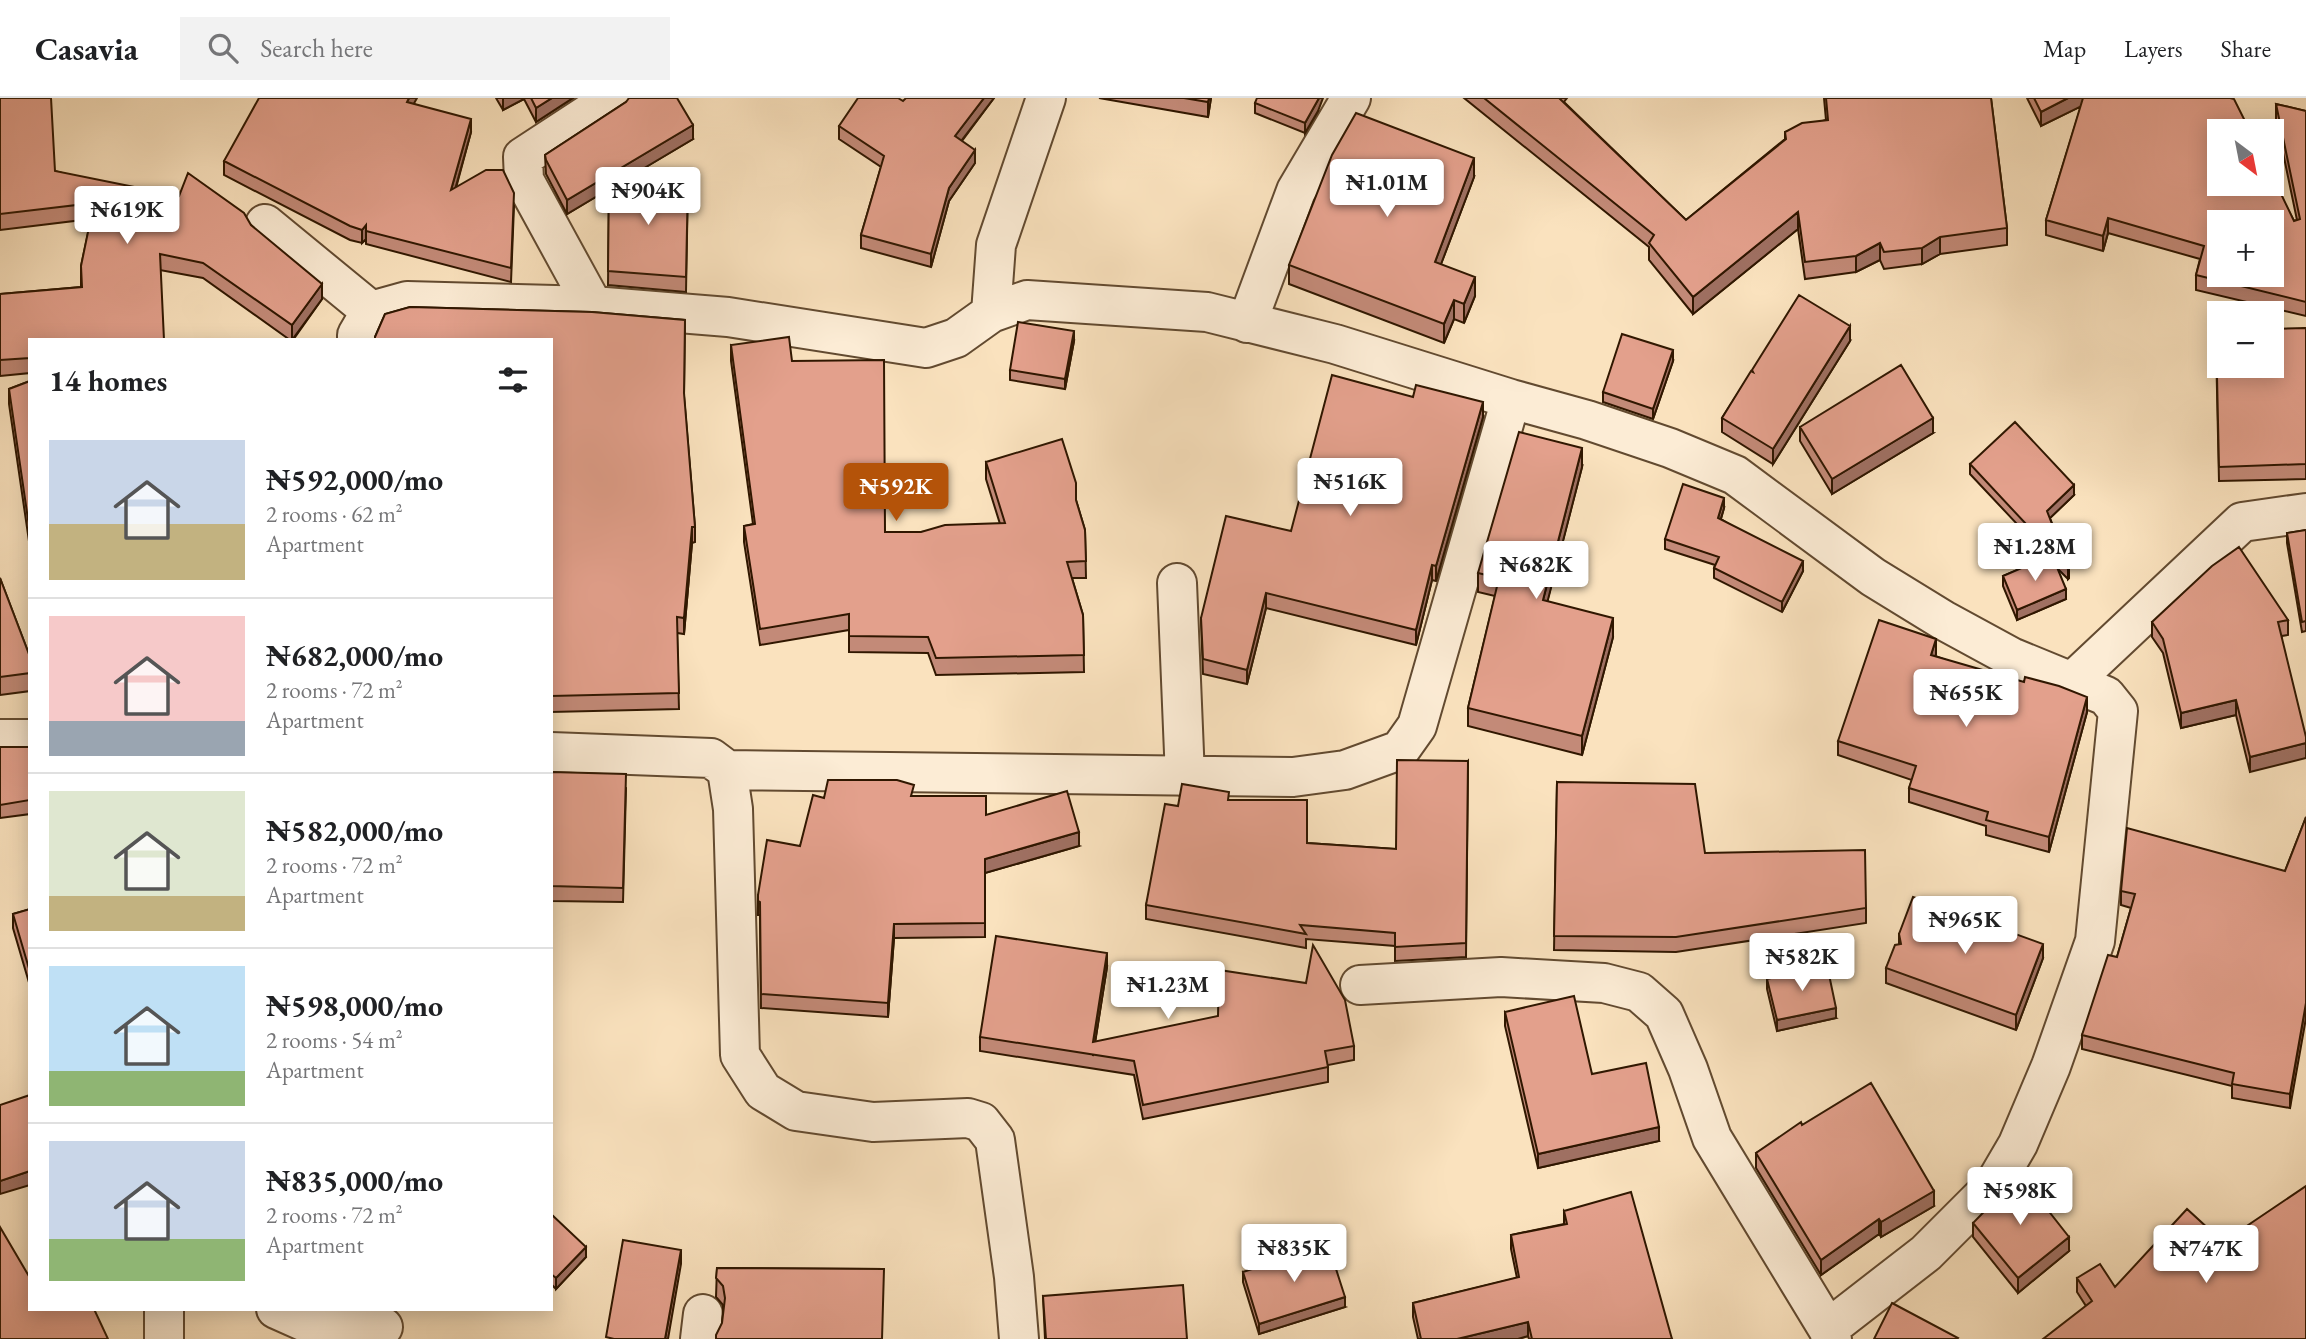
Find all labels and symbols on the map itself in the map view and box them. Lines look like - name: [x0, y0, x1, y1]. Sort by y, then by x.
- north arrow: [2207, 119, 2284, 196]
- pin: ₦1.01M: [1330, 159, 1444, 219]
- pin: ₦904K: [599, 167, 697, 227]
- pin: ₦619K: [78, 186, 176, 246]
- pin: ₦516K: [1301, 458, 1399, 518]
- pin: ₦592K: [847, 464, 945, 523]
- pin: ₦1.28M: [1978, 524, 2092, 583]
- pin: ₦682K: [1487, 542, 1585, 601]
- pin: ₦655K: [1917, 670, 2015, 729]
- pin: ₦965K: [1916, 896, 2014, 956]
- pin: ₦582K: [1753, 934, 1851, 993]
- pin: ₦1.23M: [1111, 962, 1225, 1021]
- pin: ₦598K: [1971, 1168, 2069, 1227]
- pin: ₦835K: [1245, 1224, 1343, 1284]
- pin: ₦747K: [2157, 1226, 2255, 1285]

